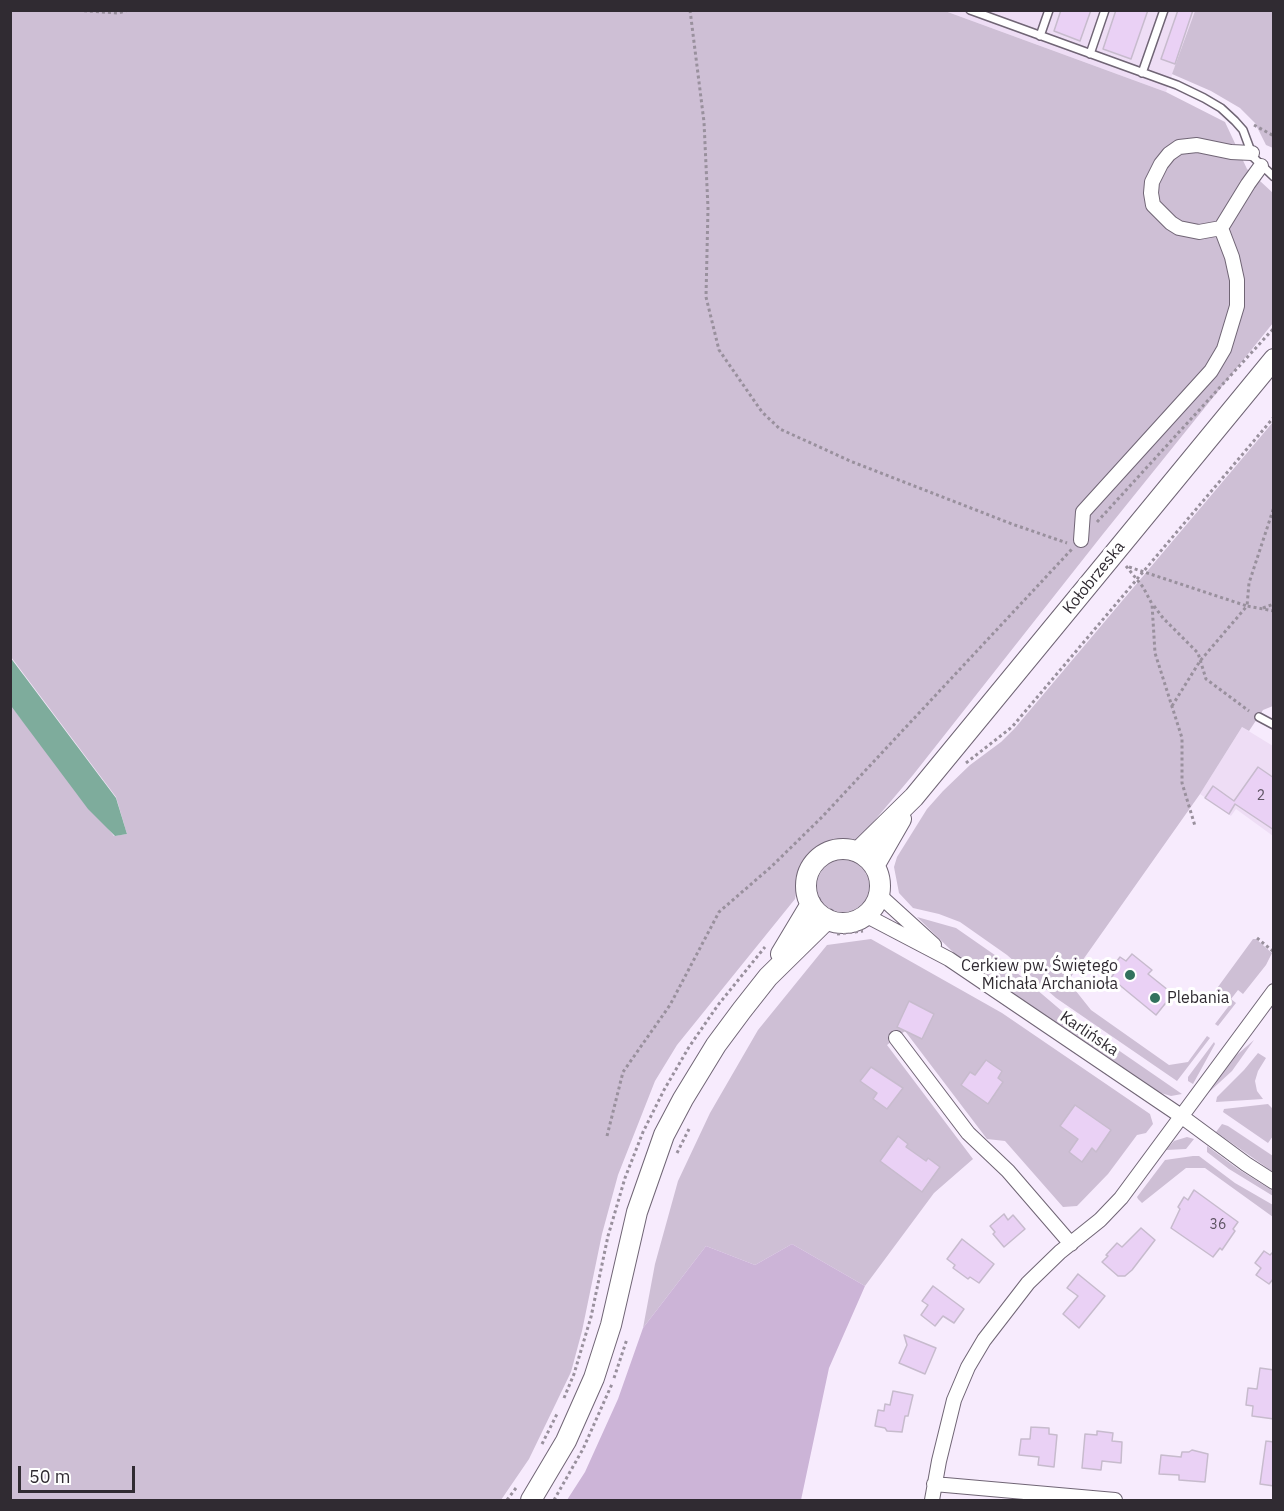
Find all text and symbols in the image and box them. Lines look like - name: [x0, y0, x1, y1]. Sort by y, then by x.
- street label: Kołobrzeska: [1059, 538, 1129, 618]
- house number: 2: [1257, 788, 1265, 804]
- place label: Cerkiew pw. Świętego Michała Archanioła: [961, 956, 1118, 994]
- marker: Cerkiew pw. Świętego Michała Archanioła: [1123, 968, 1137, 982]
- place label: Plebania: [1167, 988, 1229, 1008]
- marker: Plebania: [1148, 991, 1162, 1005]
- street label: Karlińska: [1056, 1007, 1122, 1061]
- house number: 36: [1210, 1217, 1226, 1233]
- scale bar: [21, 1454, 138, 1492]
- text: 50 m: [29, 1465, 71, 1488]

